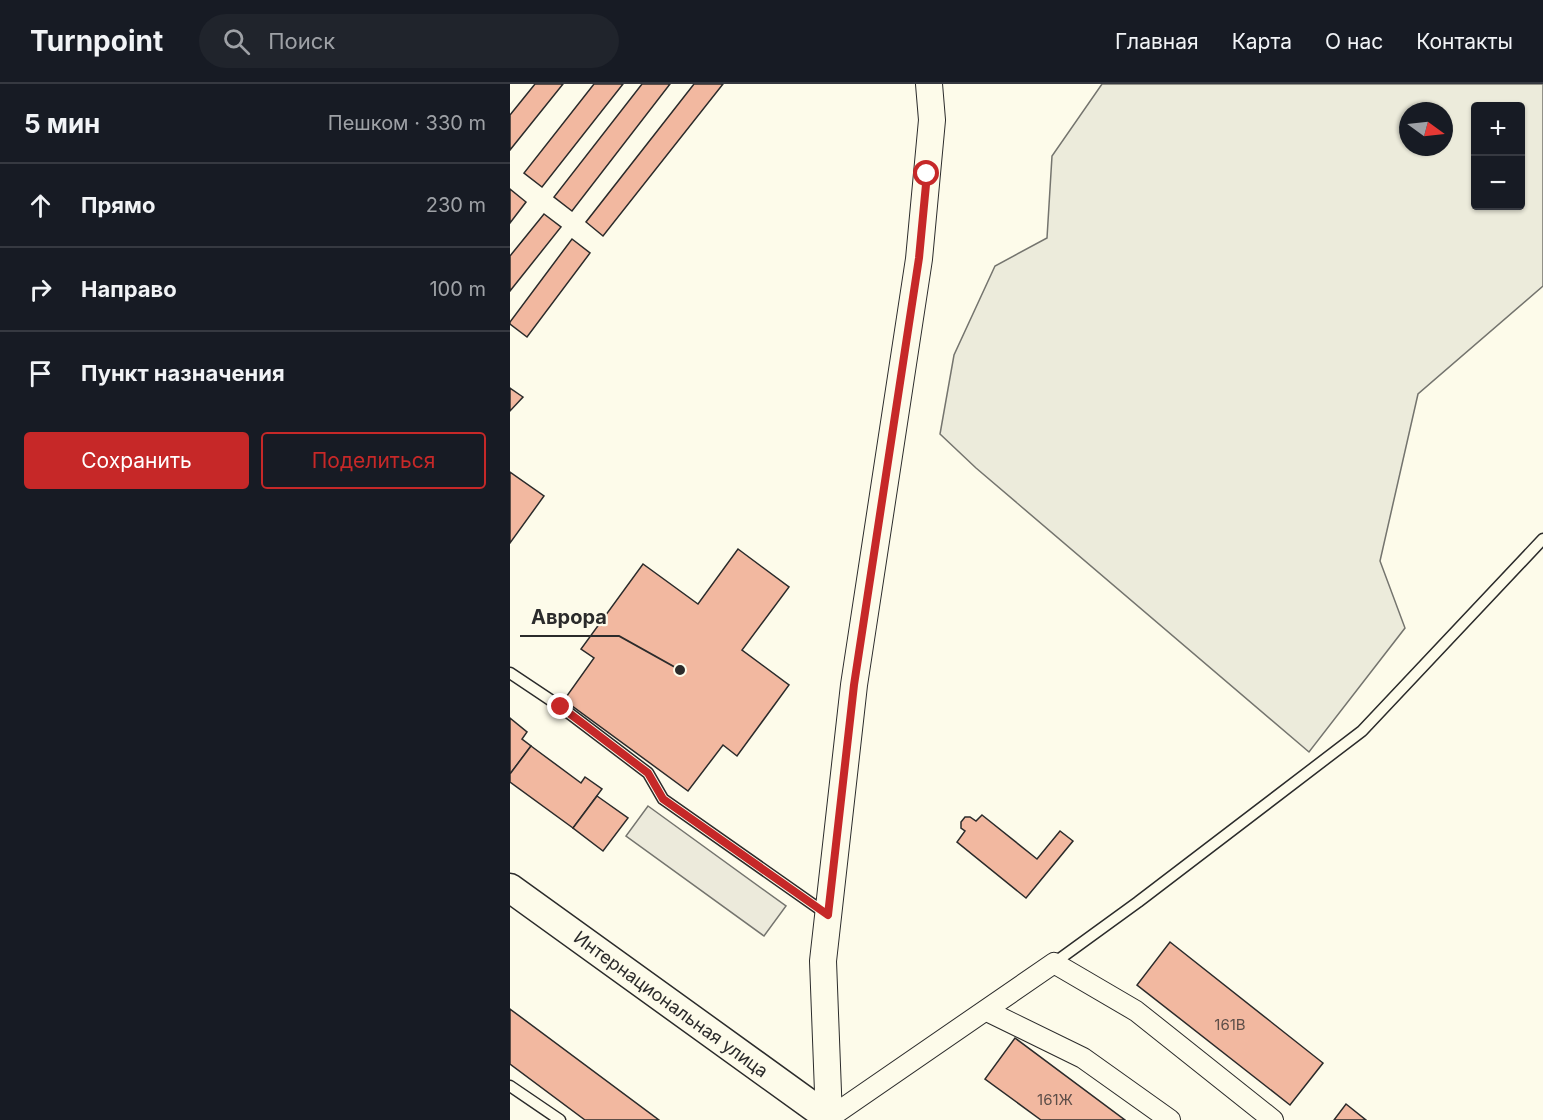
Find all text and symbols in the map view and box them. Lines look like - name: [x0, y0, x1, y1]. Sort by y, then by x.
- search box: [199, 14, 619, 68]
- text: Turnpoint: [30, 24, 163, 58]
- icon: search: [220, 25, 253, 58]
- text: Поиск: [268, 28, 335, 54]
- text: Главная: [1115, 29, 1199, 54]
- text: Карта: [1232, 29, 1292, 54]
- text: О нас: [1325, 29, 1383, 54]
- text: Контакты: [1416, 29, 1513, 54]
- north arrow: [1399, 102, 1453, 156]
- map controls: [1471, 102, 1525, 210]
- button: +: [1471, 102, 1525, 156]
- text: 5 мин: [24, 108, 100, 139]
- text: Пешком · 330 m: [328, 111, 486, 135]
- button: −: [1471, 156, 1525, 210]
- route start: [913, 160, 939, 186]
- icon: ahead: [24, 189, 57, 222]
- text: Прямо: [81, 192, 155, 218]
- text: 230 m: [426, 193, 486, 217]
- icon: right: [24, 273, 57, 306]
- text: Направо: [81, 276, 177, 302]
- text: 100 m: [429, 277, 486, 301]
- icon: arrive: [24, 357, 57, 390]
- text: Пункт назначения: [81, 360, 285, 386]
- button: Сохранить: [24, 432, 249, 489]
- button: Поделиться: [261, 432, 486, 489]
- callout: Аврора: [520, 598, 619, 636]
- text: Аврора: [531, 605, 607, 629]
- route end: [547, 693, 573, 719]
- street label: Интернациональная улица: [570, 926, 772, 1082]
- house number: 161В: [1214, 1015, 1246, 1034]
- house number: 161Ж: [1037, 1090, 1073, 1109]

